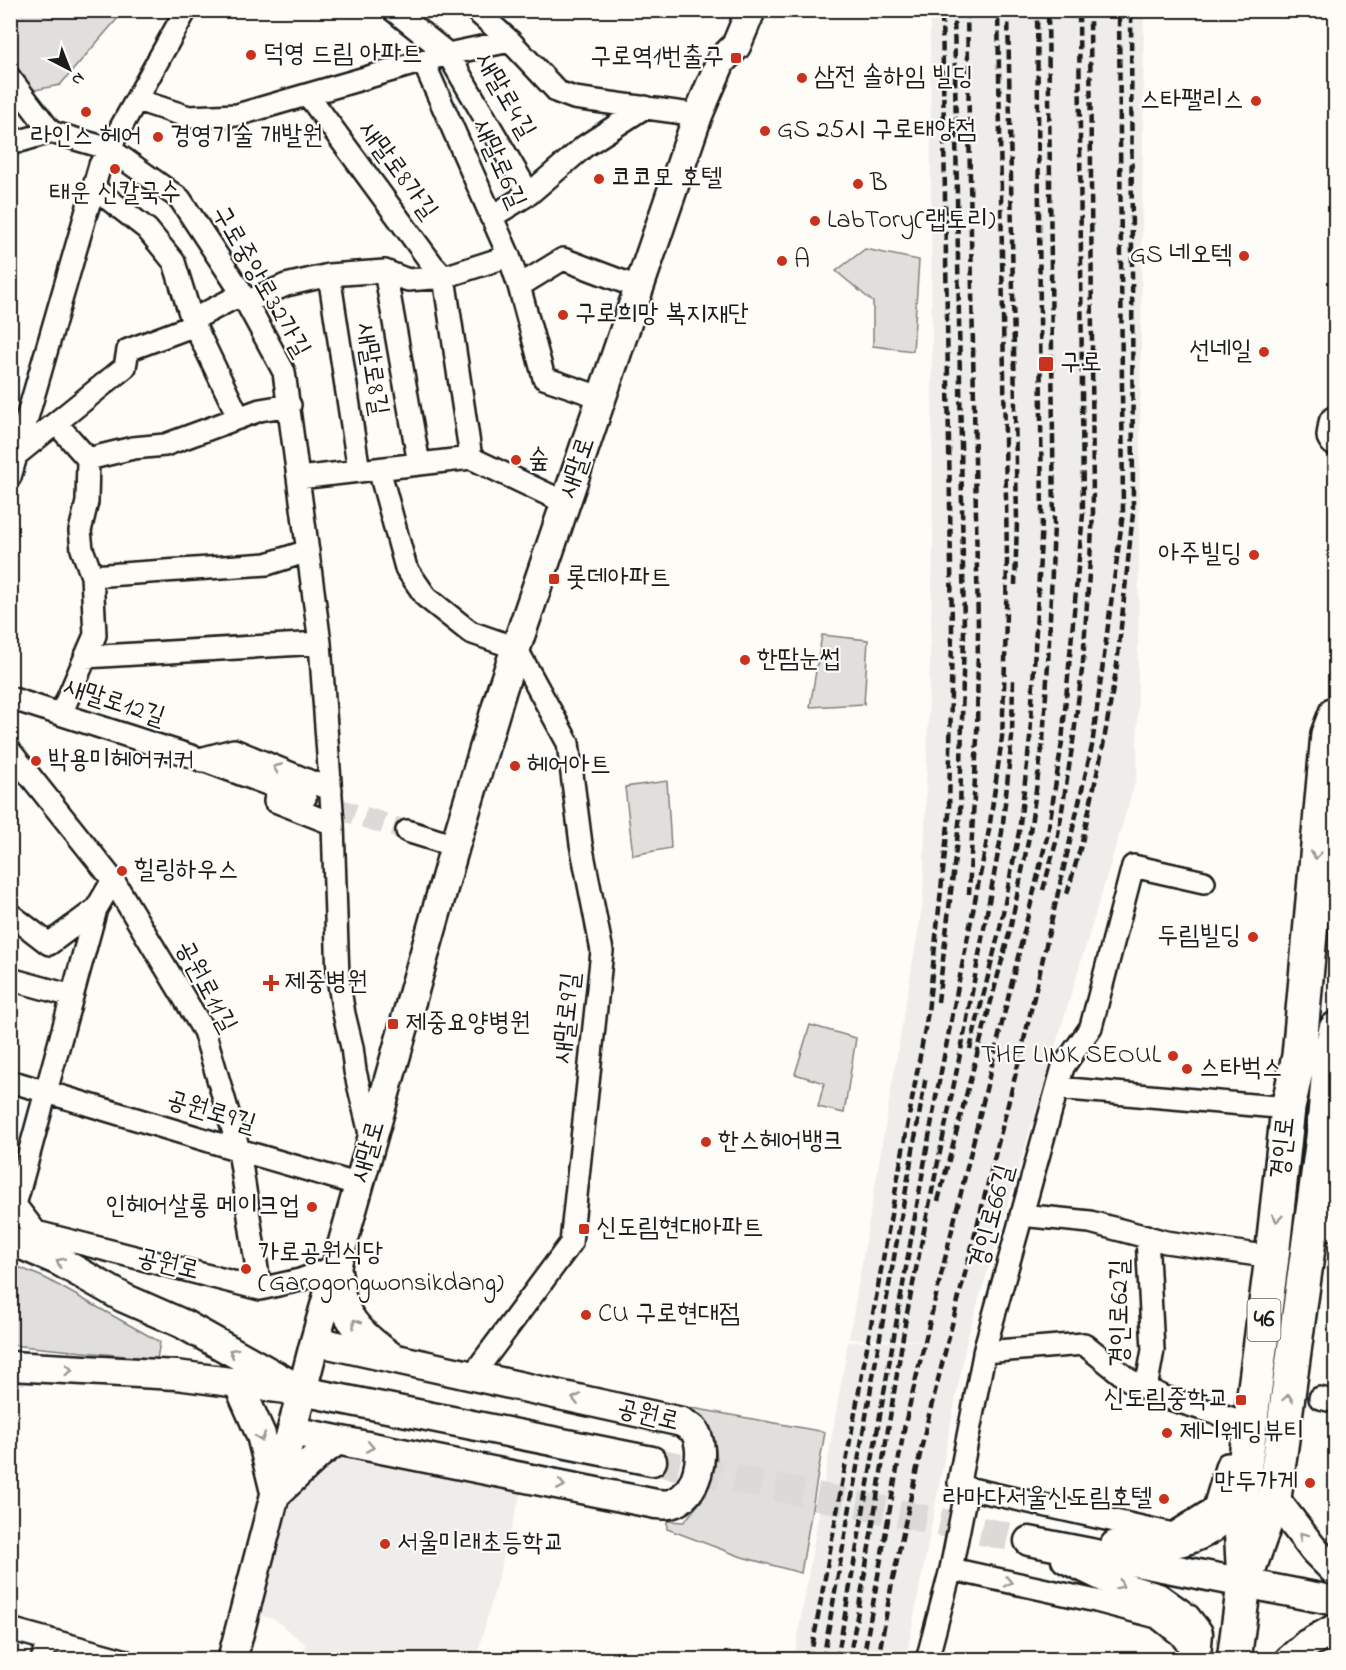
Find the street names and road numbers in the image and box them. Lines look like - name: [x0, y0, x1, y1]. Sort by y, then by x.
- street label: 새말로4길: [464, 46, 544, 146]
- street label: 새말로6길: [461, 113, 535, 215]
- street label: 새말로8가길: [348, 114, 446, 228]
- street label: 구로중앙로32가길: [201, 199, 319, 365]
- street label: 새말로8길: [345, 320, 397, 418]
- street label: 새말로: [550, 432, 606, 504]
- street label: 새말로12길: [58, 669, 170, 737]
- street label: 공원로11길: [165, 934, 245, 1040]
- street label: 새말로9길: [544, 970, 592, 1065]
- street label: 공원로9길: [162, 1081, 260, 1145]
- street label: 경인로: [1262, 1115, 1306, 1181]
- street label: 새말로: [342, 1117, 396, 1187]
- street label: 경인로66길: [961, 1161, 1025, 1273]
- street label: 공원로: [133, 1239, 203, 1291]
- street label: 경인로62길: [1102, 1259, 1140, 1367]
- road number: 46: [1248, 1299, 1280, 1341]
- street label: 공원로: [613, 1390, 683, 1442]

